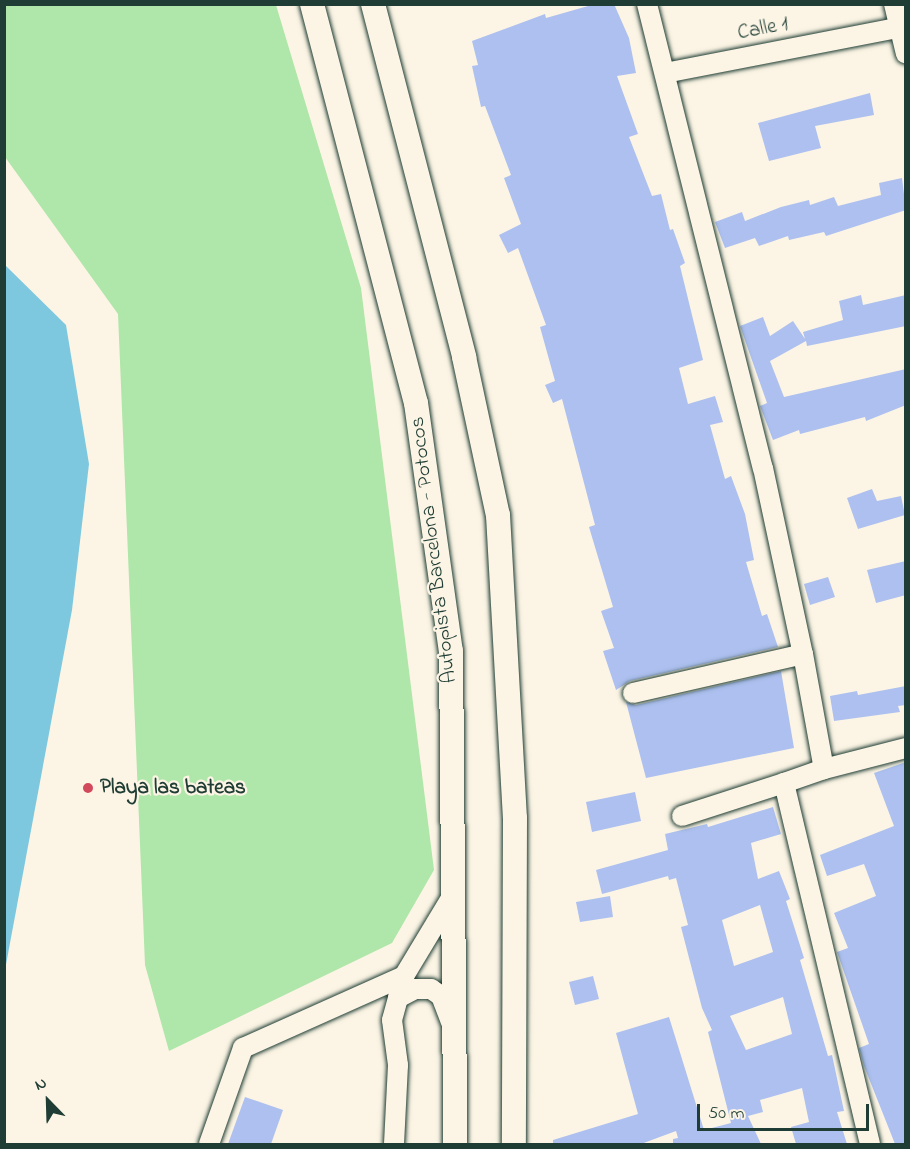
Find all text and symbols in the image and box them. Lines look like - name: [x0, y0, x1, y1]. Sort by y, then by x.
- street label: Calle 1: [735, 12, 791, 46]
- street label: Autopista Barcelona - Potocos: [405, 415, 463, 685]
- place label: Playa las bateas: [100, 775, 246, 801]
- marker: Playa las bateas: [81, 781, 95, 795]
- north arrow: [18, 1071, 78, 1131]
- text: N: [31, 1071, 51, 1098]
- scale bar: [700, 1092, 872, 1130]
- text: 50 m: [708, 1101, 745, 1127]

